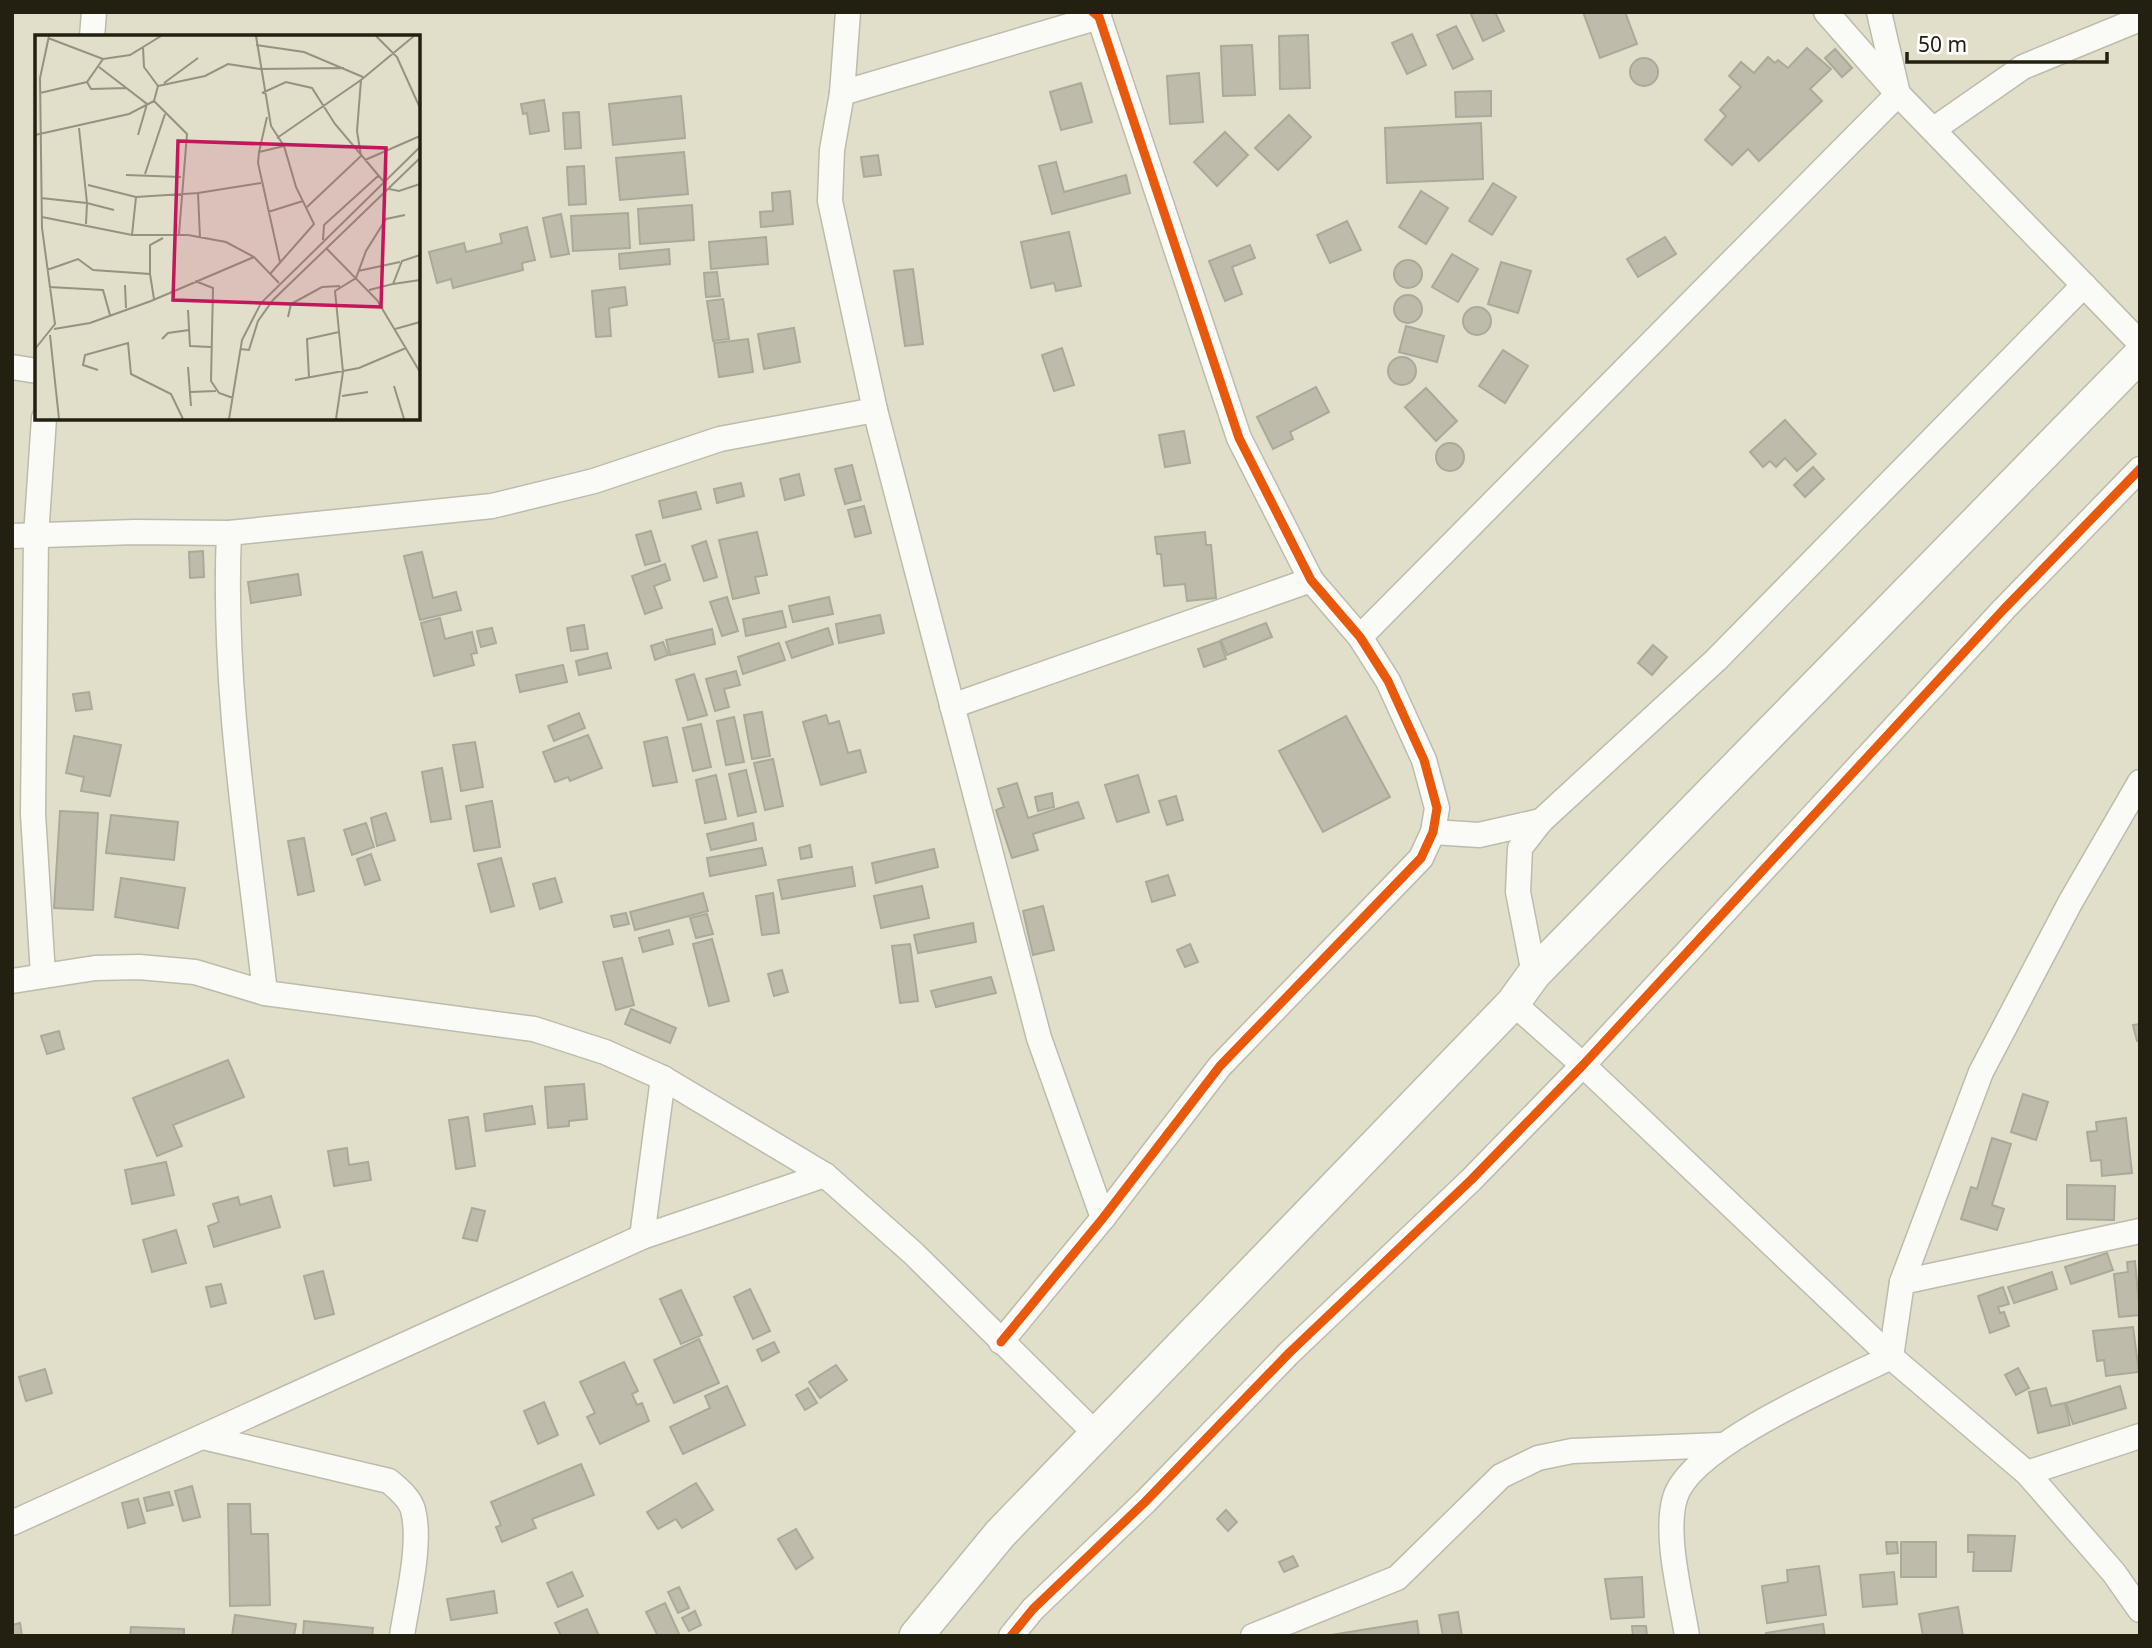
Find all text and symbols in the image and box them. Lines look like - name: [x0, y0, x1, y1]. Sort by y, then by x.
- scale bar: [1907, 21, 2106, 65]
- text: 50 m: [1918, 30, 1967, 58]
- inset map: [35, 35, 420, 420]

